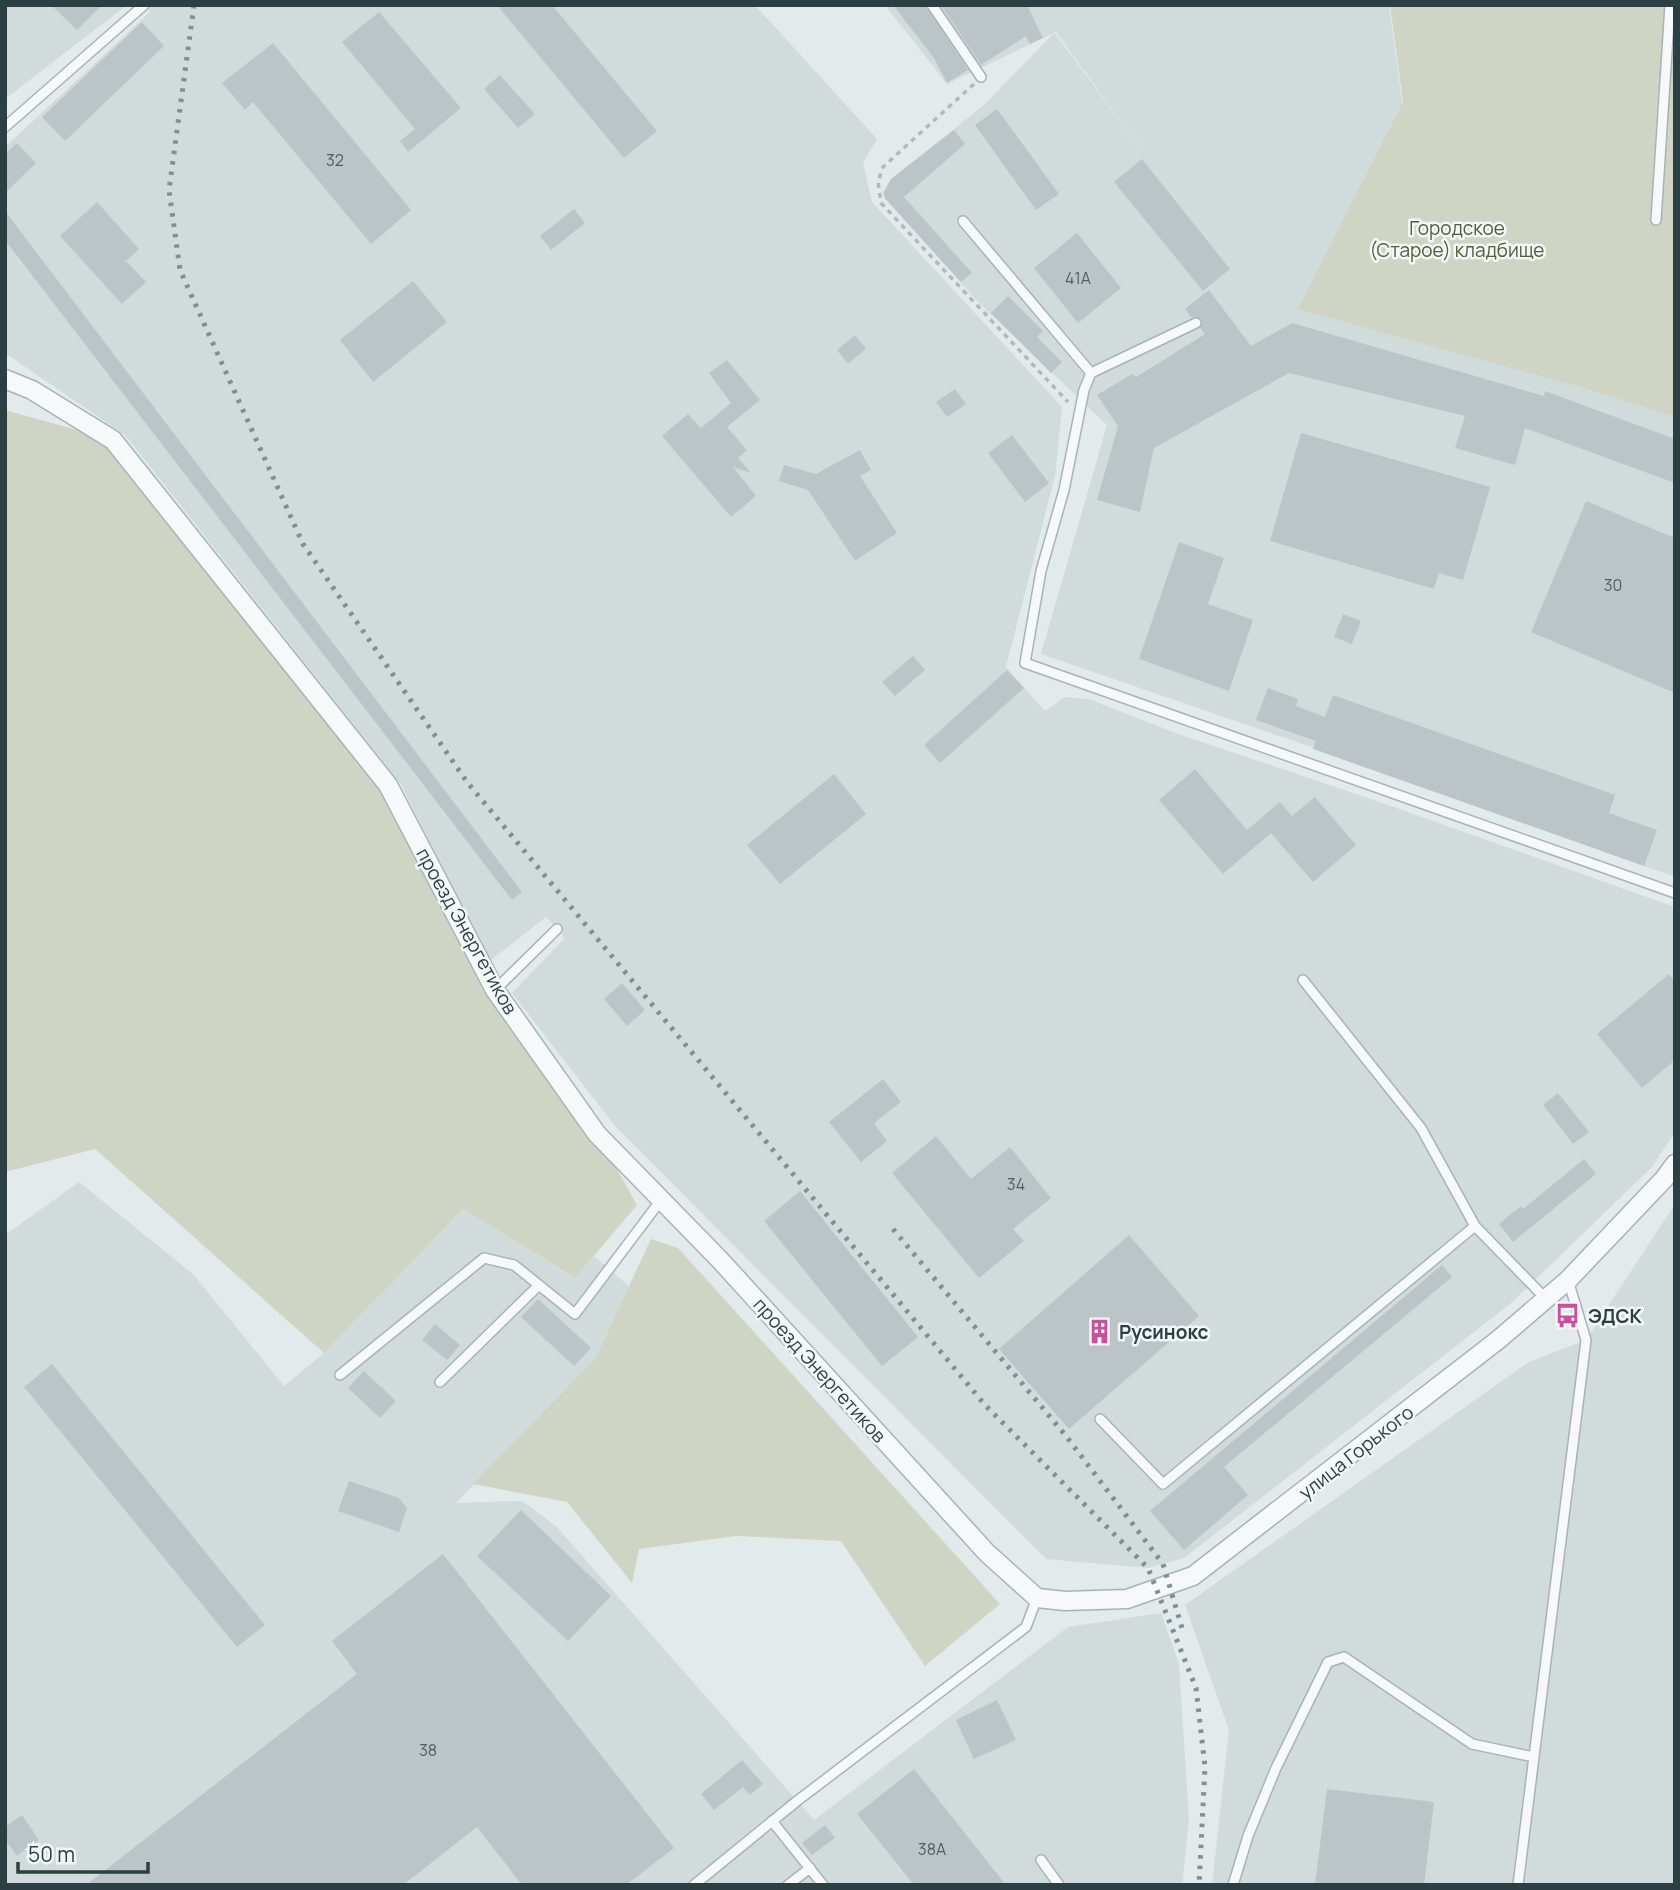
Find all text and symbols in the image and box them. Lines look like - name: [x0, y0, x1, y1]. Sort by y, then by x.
- house number: 32: [326, 149, 344, 171]
- park label: Городское (Старое) кладбище: [1370, 215, 1544, 263]
- house number: 41А: [1065, 267, 1091, 289]
- house number: 30: [1604, 574, 1622, 596]
- street label: проезд Энергетиков: [410, 843, 524, 1019]
- house number: 34: [1007, 1173, 1025, 1195]
- street label: проезд Энергетиков: [748, 1292, 892, 1448]
- bus stop icon: ЭДСК: [1554, 1302, 1582, 1330]
- place label: ЭДСК: [1588, 1303, 1643, 1329]
- building icon: Русинокс: [1085, 1318, 1113, 1346]
- place label: Русинокс: [1119, 1319, 1208, 1345]
- street label: улица Горького: [1293, 1399, 1419, 1505]
- house number: 38: [419, 1739, 437, 1761]
- scale bar: [18, 1830, 147, 1874]
- house number: 38А: [918, 1838, 946, 1860]
- text: 50 m: [28, 1840, 75, 1868]

